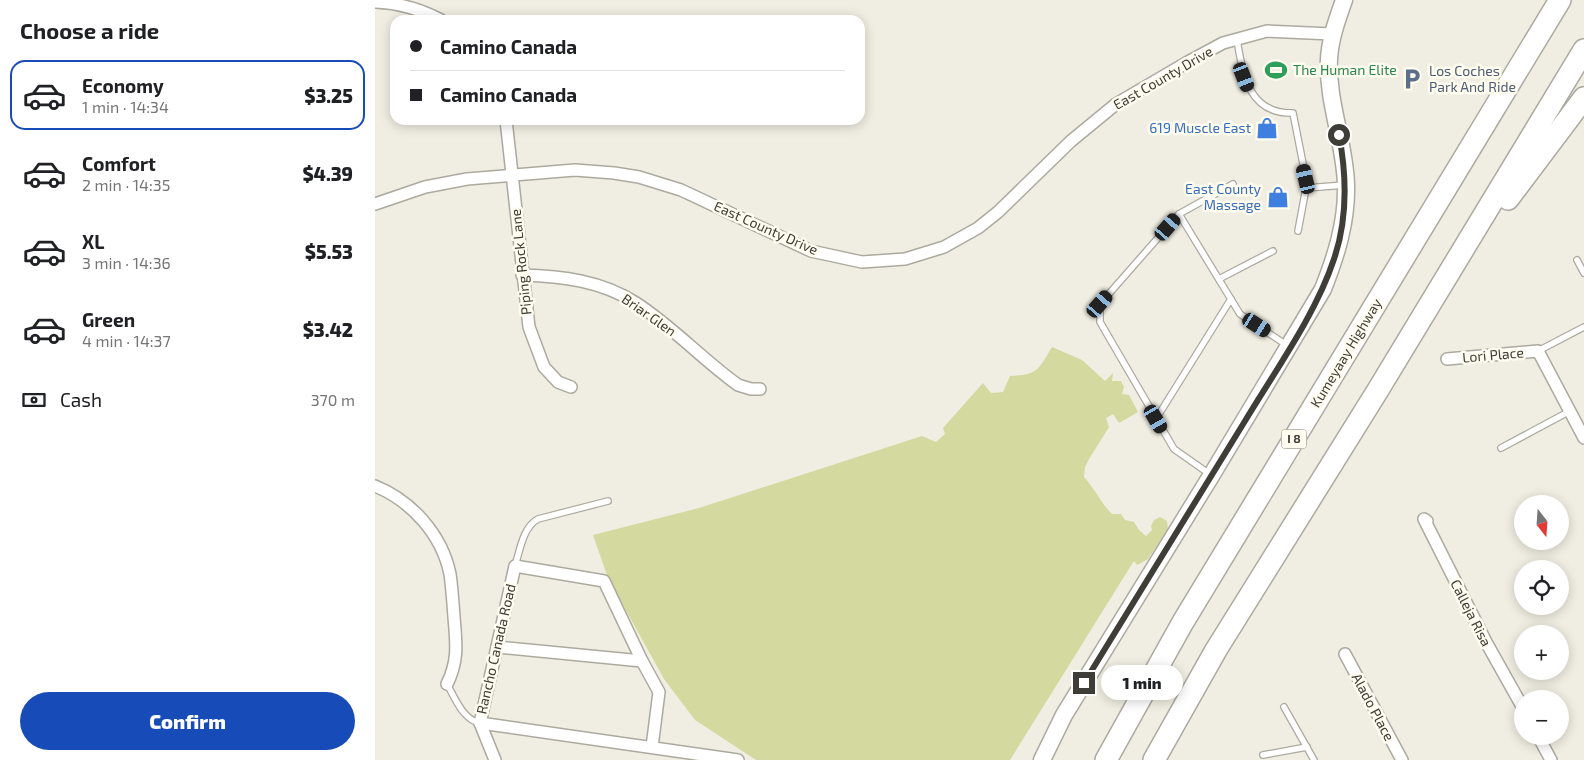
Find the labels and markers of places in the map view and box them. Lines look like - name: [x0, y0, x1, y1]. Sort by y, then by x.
- sports icon: The Human Elite: [1263, 57, 1289, 83]
- place label: The Human Elite: [1293, 61, 1397, 78]
- place label: Los Coches Park And Ride: [1429, 62, 1516, 95]
- parking icon: Los Coches Park And Ride: [1399, 66, 1425, 92]
- shop icon: 619 Muscle East: [1254, 115, 1280, 141]
- place label: 619 Muscle East: [1149, 119, 1251, 136]
- place label: East County Massage: [1185, 180, 1262, 213]
- shop icon: East County Massage: [1265, 184, 1291, 210]

